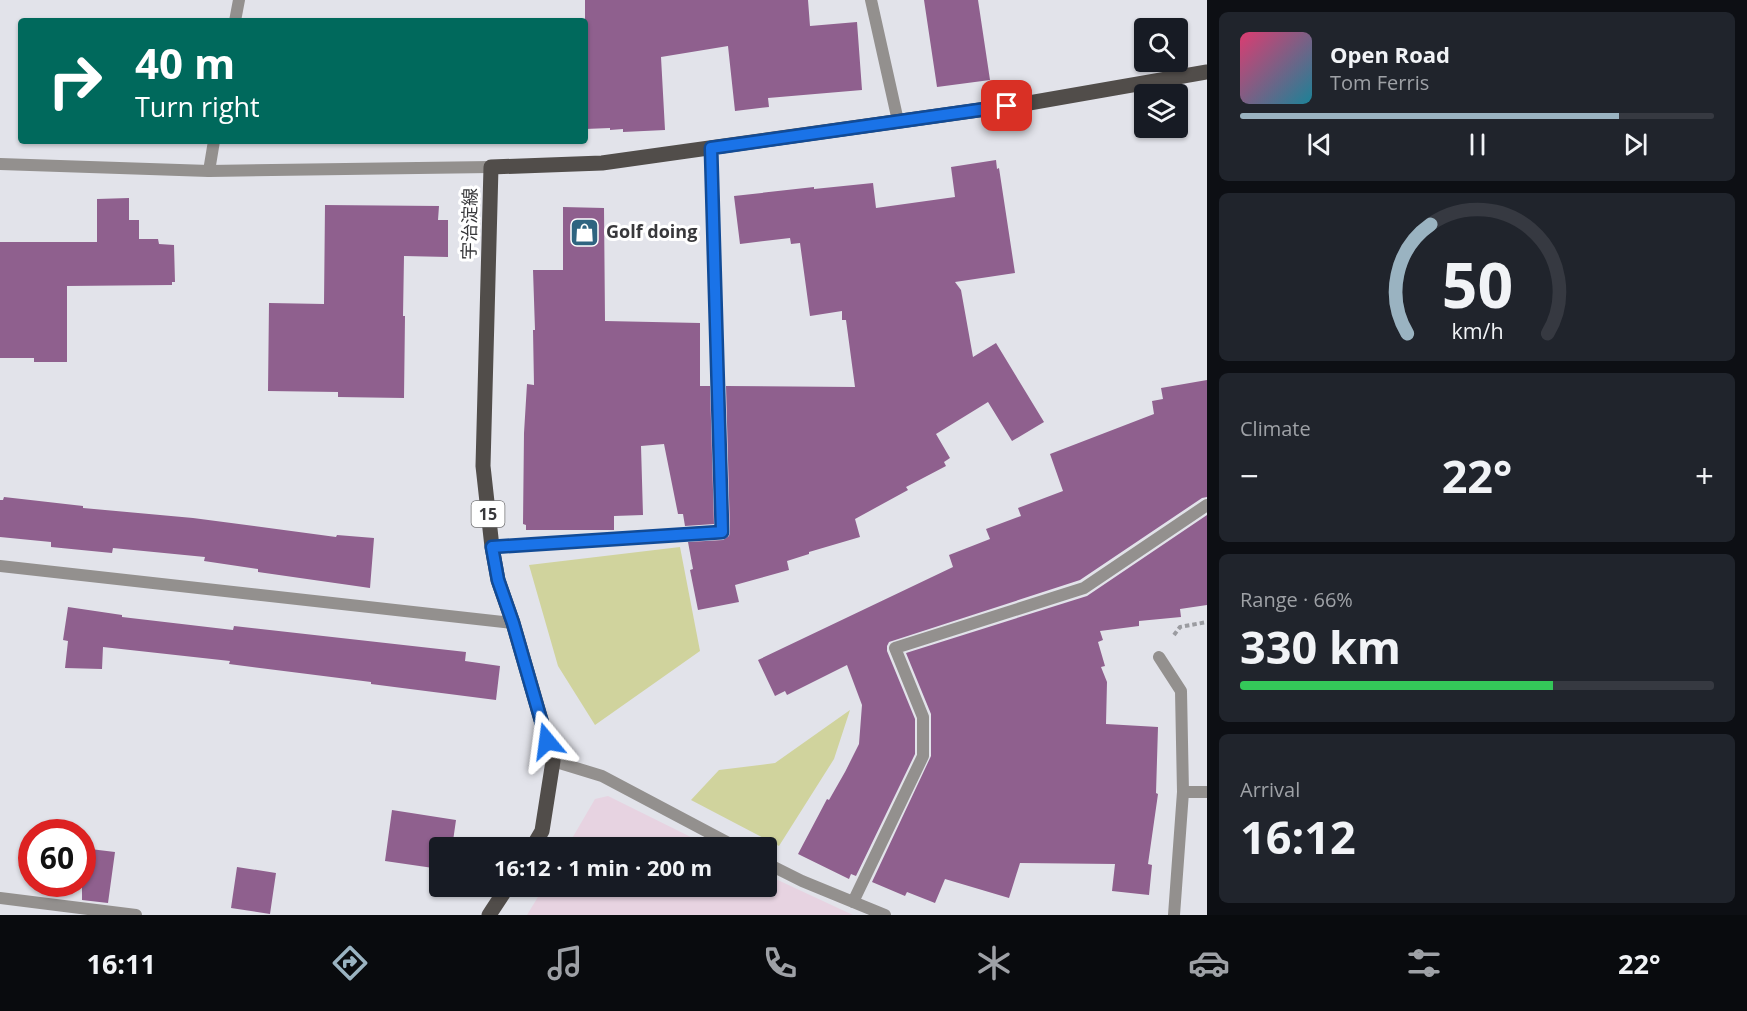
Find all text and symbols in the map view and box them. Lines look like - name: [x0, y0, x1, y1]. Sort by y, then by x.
- map controls: [1134, 18, 1188, 138]
- button: search: [1134, 18, 1188, 72]
- text: 40 m: [135, 34, 235, 91]
- text: Open Road: [1330, 39, 1450, 69]
- icon: right: [36, 42, 114, 120]
- text: Tom Ferris: [1330, 69, 1429, 96]
- pin: [981, 80, 1032, 131]
- button: layers: [1134, 84, 1188, 138]
- text: Turn right: [135, 88, 260, 125]
- icon: arrive: [990, 89, 1023, 122]
- icon: previous: [1303, 128, 1336, 161]
- icon: pause: [1461, 128, 1494, 161]
- icon: next: [1619, 128, 1652, 161]
- street label: 宇治淀線: [456, 188, 482, 260]
- shop icon: Golf doing: [569, 216, 601, 248]
- place label: Golf doing: [606, 219, 697, 243]
- text: 50: [1441, 241, 1513, 326]
- text: km/h: [1451, 316, 1503, 345]
- text: Climate: [1240, 415, 1311, 442]
- text: 22°: [1442, 445, 1512, 506]
- text: −: [1240, 453, 1259, 498]
- text: +: [1695, 453, 1714, 498]
- road number: 15: [472, 501, 504, 527]
- text: Range · 66%: [1240, 586, 1353, 613]
- text: 330 km: [1240, 616, 1401, 677]
- position arrow: [515, 709, 579, 773]
- text: Arrival: [1240, 776, 1300, 803]
- text: 16:12: [1240, 806, 1356, 867]
- speed limit sign: 60: [18, 819, 96, 897]
- text: 16:12 · 1 min · 200 m: [494, 852, 712, 882]
- icon: directions: [329, 942, 371, 984]
- icon: music: [544, 942, 586, 984]
- icon: phone: [759, 942, 801, 984]
- icon: climate: [973, 942, 1015, 984]
- icon: car: [1188, 942, 1230, 984]
- icon: filters: [1403, 942, 1445, 984]
- text: 16:11: [86, 945, 156, 982]
- text: 22°: [1618, 945, 1660, 982]

